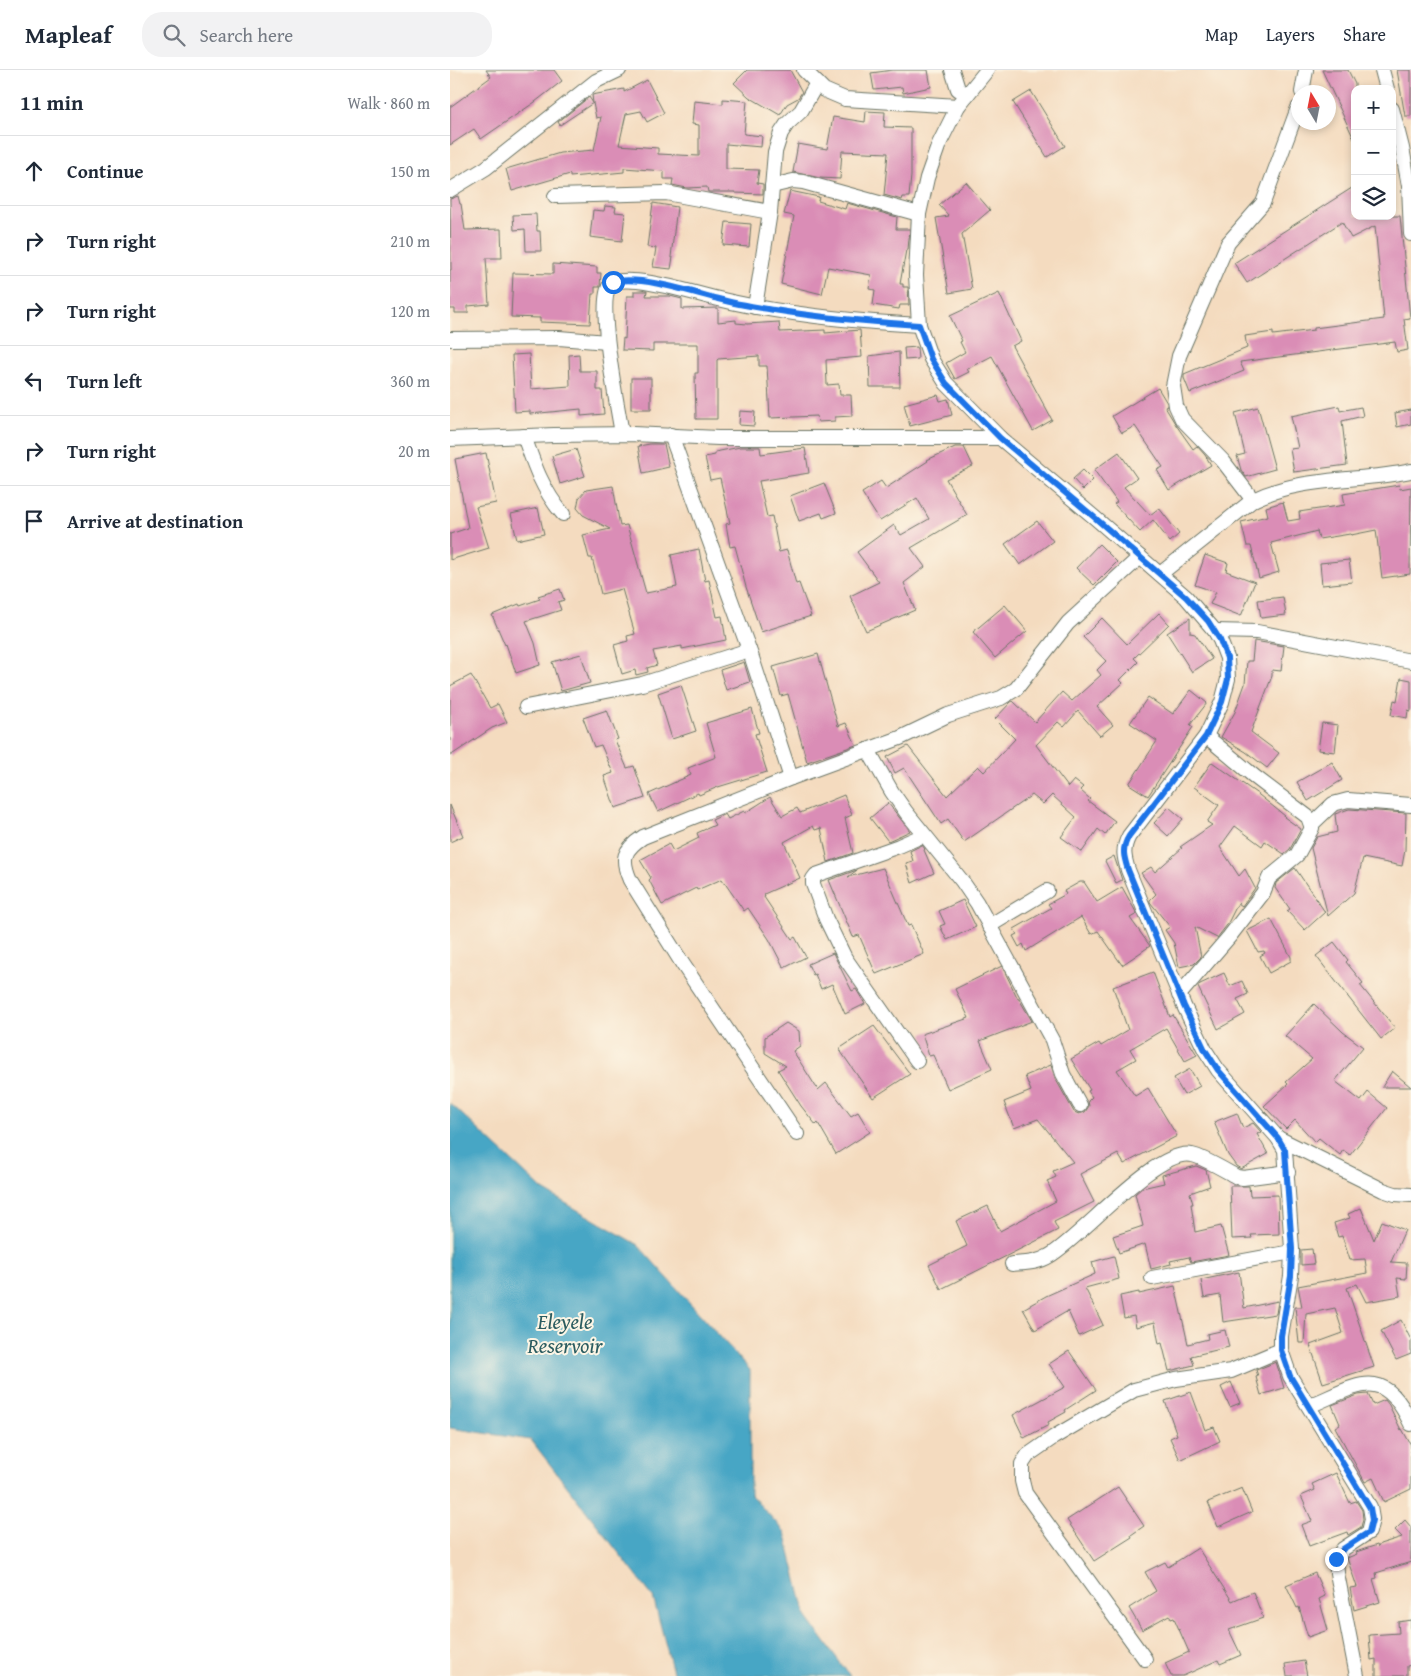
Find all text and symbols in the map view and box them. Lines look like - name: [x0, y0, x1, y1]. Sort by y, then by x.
- search box: [142, 12, 492, 57]
- text: Mapleaf: [25, 17, 112, 52]
- icon: search: [160, 21, 188, 49]
- text: Search here: [200, 21, 293, 49]
- text: Map: [1205, 21, 1238, 48]
- text: Layers: [1266, 21, 1315, 48]
- text: Share: [1343, 21, 1386, 48]
- north arrow: [1291, 85, 1336, 130]
- map controls: [1351, 85, 1396, 220]
- button: +: [1351, 85, 1396, 130]
- text: 11 min: [20, 87, 83, 118]
- text: Walk · 860 m: [347, 91, 430, 115]
- button: −: [1351, 130, 1396, 175]
- icon: ahead: [20, 157, 48, 185]
- text: Continue: [67, 157, 144, 185]
- text: 150 m: [390, 159, 430, 183]
- button: layers: [1351, 175, 1396, 220]
- icon: right: [20, 227, 48, 255]
- text: Turn right: [67, 227, 156, 255]
- text: 210 m: [390, 229, 430, 253]
- route start: [602, 271, 625, 294]
- icon: right: [20, 297, 48, 325]
- text: Turn right: [67, 297, 156, 325]
- text: 120 m: [390, 299, 430, 323]
- icon: left: [20, 367, 48, 395]
- text: Turn left: [67, 367, 142, 395]
- text: 360 m: [390, 369, 430, 393]
- icon: right: [20, 437, 48, 465]
- text: Turn right: [67, 437, 156, 465]
- text: 20 m: [398, 439, 430, 463]
- icon: arrive: [20, 507, 48, 535]
- text: Arrive at destination: [67, 507, 243, 535]
- water label: Eleyele Reservoir: [526, 1306, 604, 1361]
- route end: [1325, 1548, 1348, 1571]

